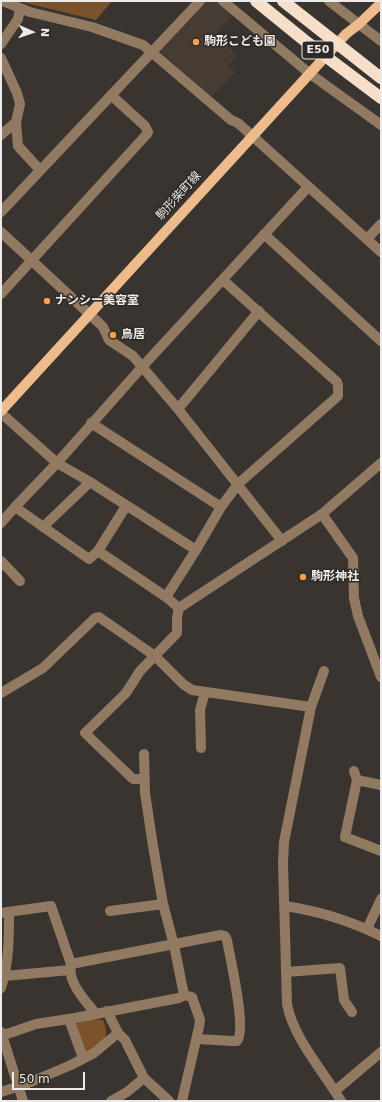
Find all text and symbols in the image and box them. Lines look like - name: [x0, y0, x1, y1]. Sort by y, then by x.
- north arrow: [12, 12, 52, 52]
- text: N: [38, 28, 51, 37]
- place label: 駒形こども園: [204, 35, 276, 49]
- marker: 駒形こども園: [191, 37, 201, 47]
- road number: E50: [302, 41, 334, 59]
- street label: 駒形柴町線: [154, 169, 204, 223]
- place label: ナンシー美容室: [55, 294, 139, 308]
- marker: ナンシー美容室: [42, 296, 52, 306]
- place label: 鳥居: [121, 328, 145, 342]
- marker: 鳥居: [108, 330, 118, 340]
- place label: 駒形神社: [311, 570, 359, 584]
- marker: 駒形神社: [298, 572, 308, 582]
- scale bar: [14, 1064, 87, 1090]
- text: 50 m: [19, 1072, 50, 1086]

